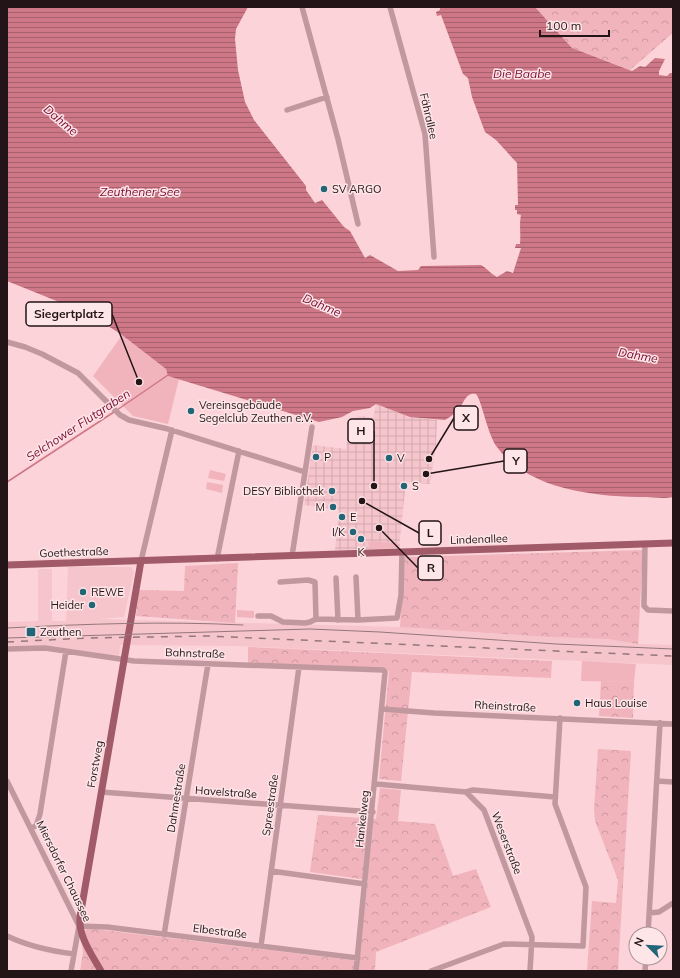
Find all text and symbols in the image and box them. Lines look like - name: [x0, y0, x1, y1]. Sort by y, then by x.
- scale bar: [540, 12, 609, 38]
- text: 100 m: [546, 18, 581, 33]
- water label: Die Baabe: [493, 66, 551, 81]
- street label: Fährallee: [417, 92, 441, 140]
- water label: Dahme: [41, 101, 82, 139]
- place label: SV ARGO: [332, 182, 381, 196]
- water label: Zeuthener See: [100, 184, 180, 199]
- marker: SV ARGO: [319, 184, 329, 194]
- water label: Dahme: [301, 290, 344, 320]
- callout: Siegertplatz: [26, 302, 112, 326]
- text: Siegertplatz: [34, 306, 104, 321]
- water label: Dahme: [617, 344, 660, 366]
- water label: Selchower Flutgraben: [23, 386, 133, 464]
- place label: Vereinsgebäude Segelclub Zeuthen e.V.: [199, 398, 313, 425]
- marker: Vereinsgebäude Segelclub Zeuthen e.V.: [186, 406, 196, 416]
- callout: X: [454, 406, 478, 430]
- text: X: [461, 410, 471, 425]
- callout: H: [348, 419, 374, 443]
- text: H: [356, 423, 366, 438]
- callout: Y: [504, 449, 527, 473]
- place label: P: [324, 450, 331, 464]
- place label: V: [397, 451, 405, 465]
- marker: P: [311, 452, 321, 462]
- marker: V: [384, 453, 394, 463]
- text: Y: [511, 453, 520, 468]
- place label: S: [412, 479, 419, 493]
- marker: S: [399, 481, 409, 491]
- place label: DESY Bibliothek: [243, 484, 324, 498]
- marker: DESY Bibliothek: [327, 486, 337, 496]
- place label: M: [316, 500, 325, 514]
- marker: M: [328, 502, 338, 512]
- place label: E: [350, 510, 356, 524]
- marker: E: [337, 512, 347, 522]
- callout: L: [419, 521, 441, 545]
- place label: I/K: [332, 525, 346, 539]
- text: L: [427, 525, 434, 540]
- marker: I/K: [348, 527, 358, 537]
- street label: Lindenallee: [450, 531, 508, 547]
- marker: K: [356, 534, 366, 544]
- street label: Goethestraße: [39, 544, 109, 560]
- place label: K: [358, 545, 366, 559]
- callout: R: [418, 556, 443, 580]
- text: R: [427, 560, 436, 575]
- place label: REWE: [91, 585, 124, 599]
- marker: REWE: [78, 587, 88, 597]
- place label: Heider: [50, 598, 84, 612]
- marker: Heider: [87, 600, 97, 610]
- place label: Zeuthen: [40, 625, 81, 639]
- marker: Zeuthen: [25, 626, 37, 638]
- street label: Bahnstraße: [165, 645, 225, 661]
- place label: Haus Louise: [585, 696, 647, 710]
- street label: Rheinstraße: [474, 697, 536, 715]
- marker: Haus Louise: [572, 698, 582, 708]
- street label: Forstweg: [84, 739, 106, 789]
- street label: Dahmestraße: [164, 762, 188, 833]
- street label: Spreestraße: [259, 773, 281, 837]
- street label: Havelstraße: [195, 783, 257, 801]
- street label: Hankelweg: [352, 790, 372, 848]
- street label: Weserstraße: [489, 810, 525, 876]
- street label: Miersdorfer Chaussee: [33, 818, 95, 924]
- street label: Elbestraße: [192, 921, 248, 941]
- north arrow: [628, 926, 668, 966]
- text: N: [631, 935, 647, 949]

